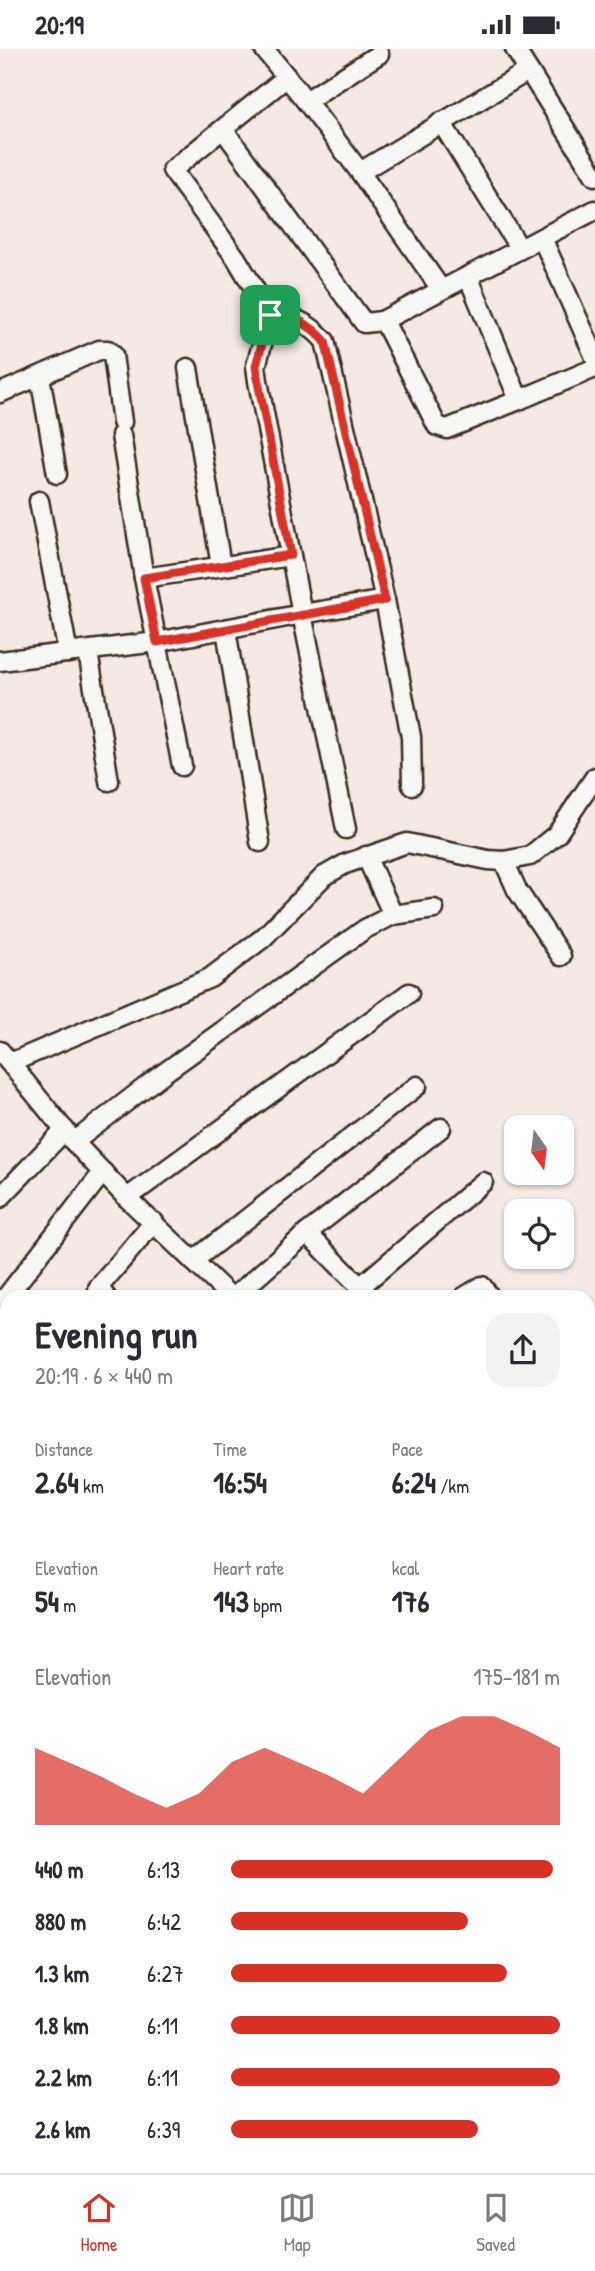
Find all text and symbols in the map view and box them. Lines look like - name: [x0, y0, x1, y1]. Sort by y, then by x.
- text: 20:19: [35, 7, 84, 42]
- pin: [240, 285, 300, 345]
- icon: arrive: [251, 296, 289, 334]
- north arrow: [504, 1115, 574, 1185]
- map controls: [504, 1115, 574, 1269]
- button: locate: [504, 1199, 574, 1269]
- text: Evening run: [35, 1308, 198, 1360]
- button: share: [486, 1313, 560, 1387]
- text: 20:19 · 6 × 440 m: [35, 1360, 173, 1391]
- text: Distance: [35, 1436, 93, 1462]
- text: Time: [213, 1436, 247, 1462]
- text: Pace: [392, 1436, 423, 1462]
- text: 2.64: [35, 1462, 79, 1502]
- text: 16:54: [213, 1462, 267, 1502]
- text: 6:24: [392, 1462, 436, 1502]
- text: km: [79, 1473, 104, 1499]
- text: /km: [436, 1473, 469, 1499]
- text: Elevation: [35, 1555, 98, 1581]
- text: Heart rate: [213, 1555, 284, 1581]
- text: kcal: [392, 1555, 419, 1581]
- text: 54: [35, 1581, 59, 1621]
- text: 143: [213, 1581, 249, 1621]
- text: 176: [392, 1581, 429, 1621]
- text: m: [59, 1592, 76, 1618]
- text: bpm: [249, 1592, 282, 1618]
- text: Elevation: [35, 1661, 111, 1692]
- text: 175–181 m: [473, 1661, 560, 1692]
- text: 440 m: [35, 1854, 83, 1885]
- text: 6:13: [147, 1854, 180, 1885]
- text: 880 m: [35, 1906, 86, 1937]
- text: 6:42: [147, 1906, 181, 1937]
- text: 1.3 km: [35, 1958, 89, 1989]
- text: 6:27: [147, 1958, 184, 1989]
- text: 1.8 km: [35, 2010, 89, 2041]
- text: 6:11: [147, 2010, 178, 2041]
- text: 2.2 km: [35, 2062, 92, 2093]
- text: 6:11: [147, 2062, 178, 2093]
- text: 2.6 km: [35, 2114, 90, 2145]
- text: 6:39: [147, 2114, 180, 2145]
- tab: Home: [80, 2189, 118, 2257]
- tab: Map: [278, 2189, 316, 2257]
- tab: Saved: [476, 2189, 515, 2257]

